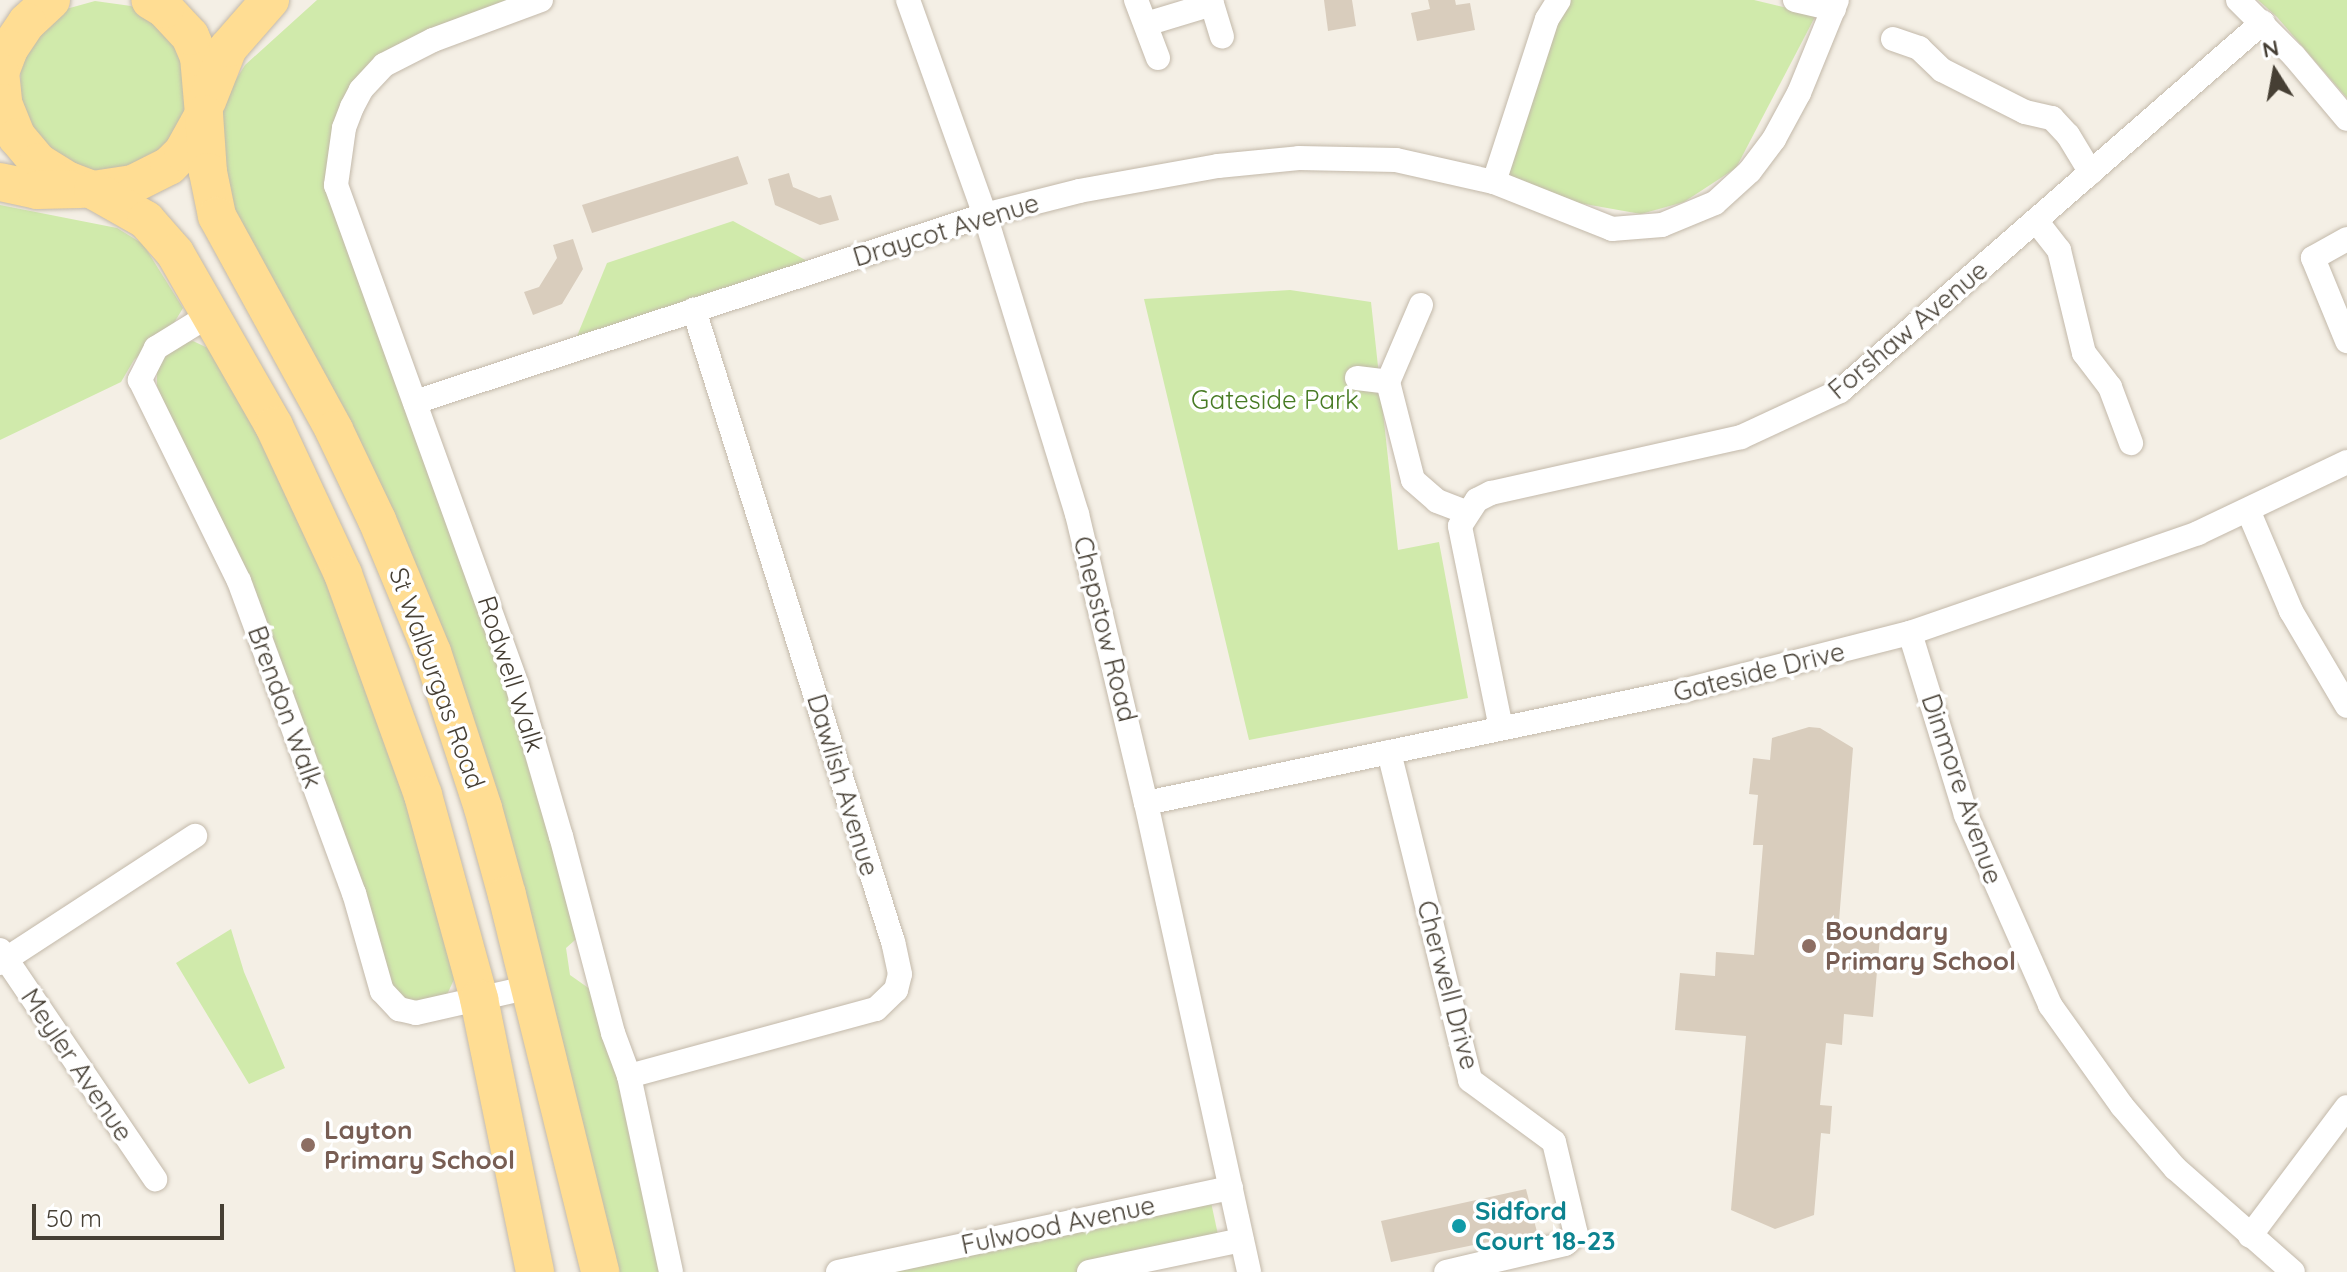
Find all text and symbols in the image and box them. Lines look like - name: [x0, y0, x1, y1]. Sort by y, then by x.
- north arrow: [2235, 32, 2315, 112]
- text: N: [2260, 33, 2281, 64]
- street label: Draycot Avenue: [849, 187, 1043, 273]
- street label: Forshaw Avenue: [1822, 254, 1994, 406]
- park label: Gateside Park: [1191, 384, 1359, 416]
- street label: Chepstow Road: [1067, 533, 1143, 725]
- street label: St Walburgas Road: [383, 563, 491, 793]
- street label: Rodwell Walk: [471, 592, 551, 756]
- street label: Brendon Walk: [241, 622, 329, 792]
- street label: Gateside Drive: [1670, 636, 1848, 708]
- street label: Dawlish Avenue: [801, 690, 885, 880]
- street label: Dinmore Avenue: [1915, 690, 2009, 888]
- street label: Cherwell Drive: [1410, 897, 1486, 1073]
- place label: Boundary Primary School: [1825, 915, 2016, 976]
- marker: Boundary Primary School: [1800, 937, 1818, 955]
- street label: Meyler Avenue: [15, 983, 139, 1147]
- place label: Layton Primary School: [324, 1114, 515, 1176]
- marker: Layton Primary School: [299, 1136, 317, 1154]
- scale bar: [36, 1188, 228, 1238]
- street label: Fulwood Avenue: [958, 1189, 1158, 1261]
- place label: Sidford Court 18-23: [1475, 1195, 1615, 1256]
- text: 50 m: [46, 1203, 102, 1233]
- marker: Sidford Court 18-23: [1450, 1217, 1468, 1235]

